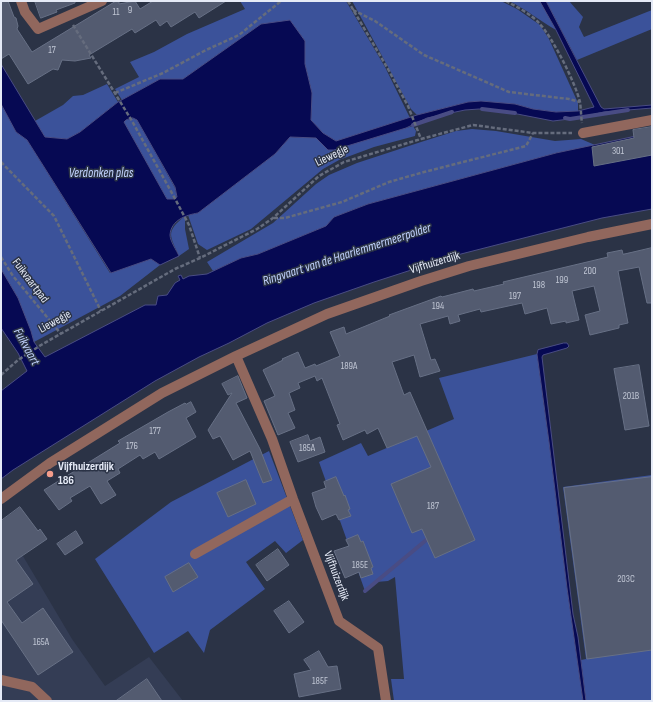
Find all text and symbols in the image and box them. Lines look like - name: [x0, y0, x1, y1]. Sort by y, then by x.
- house number: 9: [128, 4, 132, 16]
- house number: 11: [113, 6, 119, 18]
- house number: 17: [48, 44, 56, 56]
- street label: Liewegje: [313, 142, 351, 170]
- house number: 301: [612, 145, 624, 157]
- water label: Verdonken plas: [69, 166, 133, 182]
- water label: Ringvaart van de Haarlemmermeerpolder: [261, 220, 433, 290]
- street label: Vijfhuizerdijk: [408, 249, 462, 277]
- street label: Fuikvaartpad: [9, 256, 51, 306]
- house number: 200: [583, 265, 597, 277]
- house number: 199: [556, 274, 568, 286]
- house number: 198: [533, 279, 545, 291]
- house number: 197: [509, 290, 521, 302]
- house number: 194: [432, 300, 444, 312]
- street label: Liewegje: [36, 307, 74, 337]
- water label: Fuikvaart: [9, 326, 43, 368]
- house number: 189A: [341, 360, 357, 372]
- house number: 201B: [623, 390, 639, 402]
- house number: 177: [149, 425, 161, 437]
- house number: 176: [126, 440, 138, 452]
- house number: 185A: [299, 442, 315, 454]
- place label: Vijfhuizerdijk 186: [58, 460, 114, 488]
- marker: Vijfhuizerdijk 186: [45, 469, 55, 479]
- house number: 187: [427, 500, 439, 512]
- street label: Vijfhuizerdijk: [320, 549, 352, 603]
- house number: 185E: [352, 559, 368, 571]
- house number: 203C: [617, 573, 635, 585]
- house number: 165A: [33, 636, 49, 648]
- house number: 185F: [312, 675, 328, 687]

